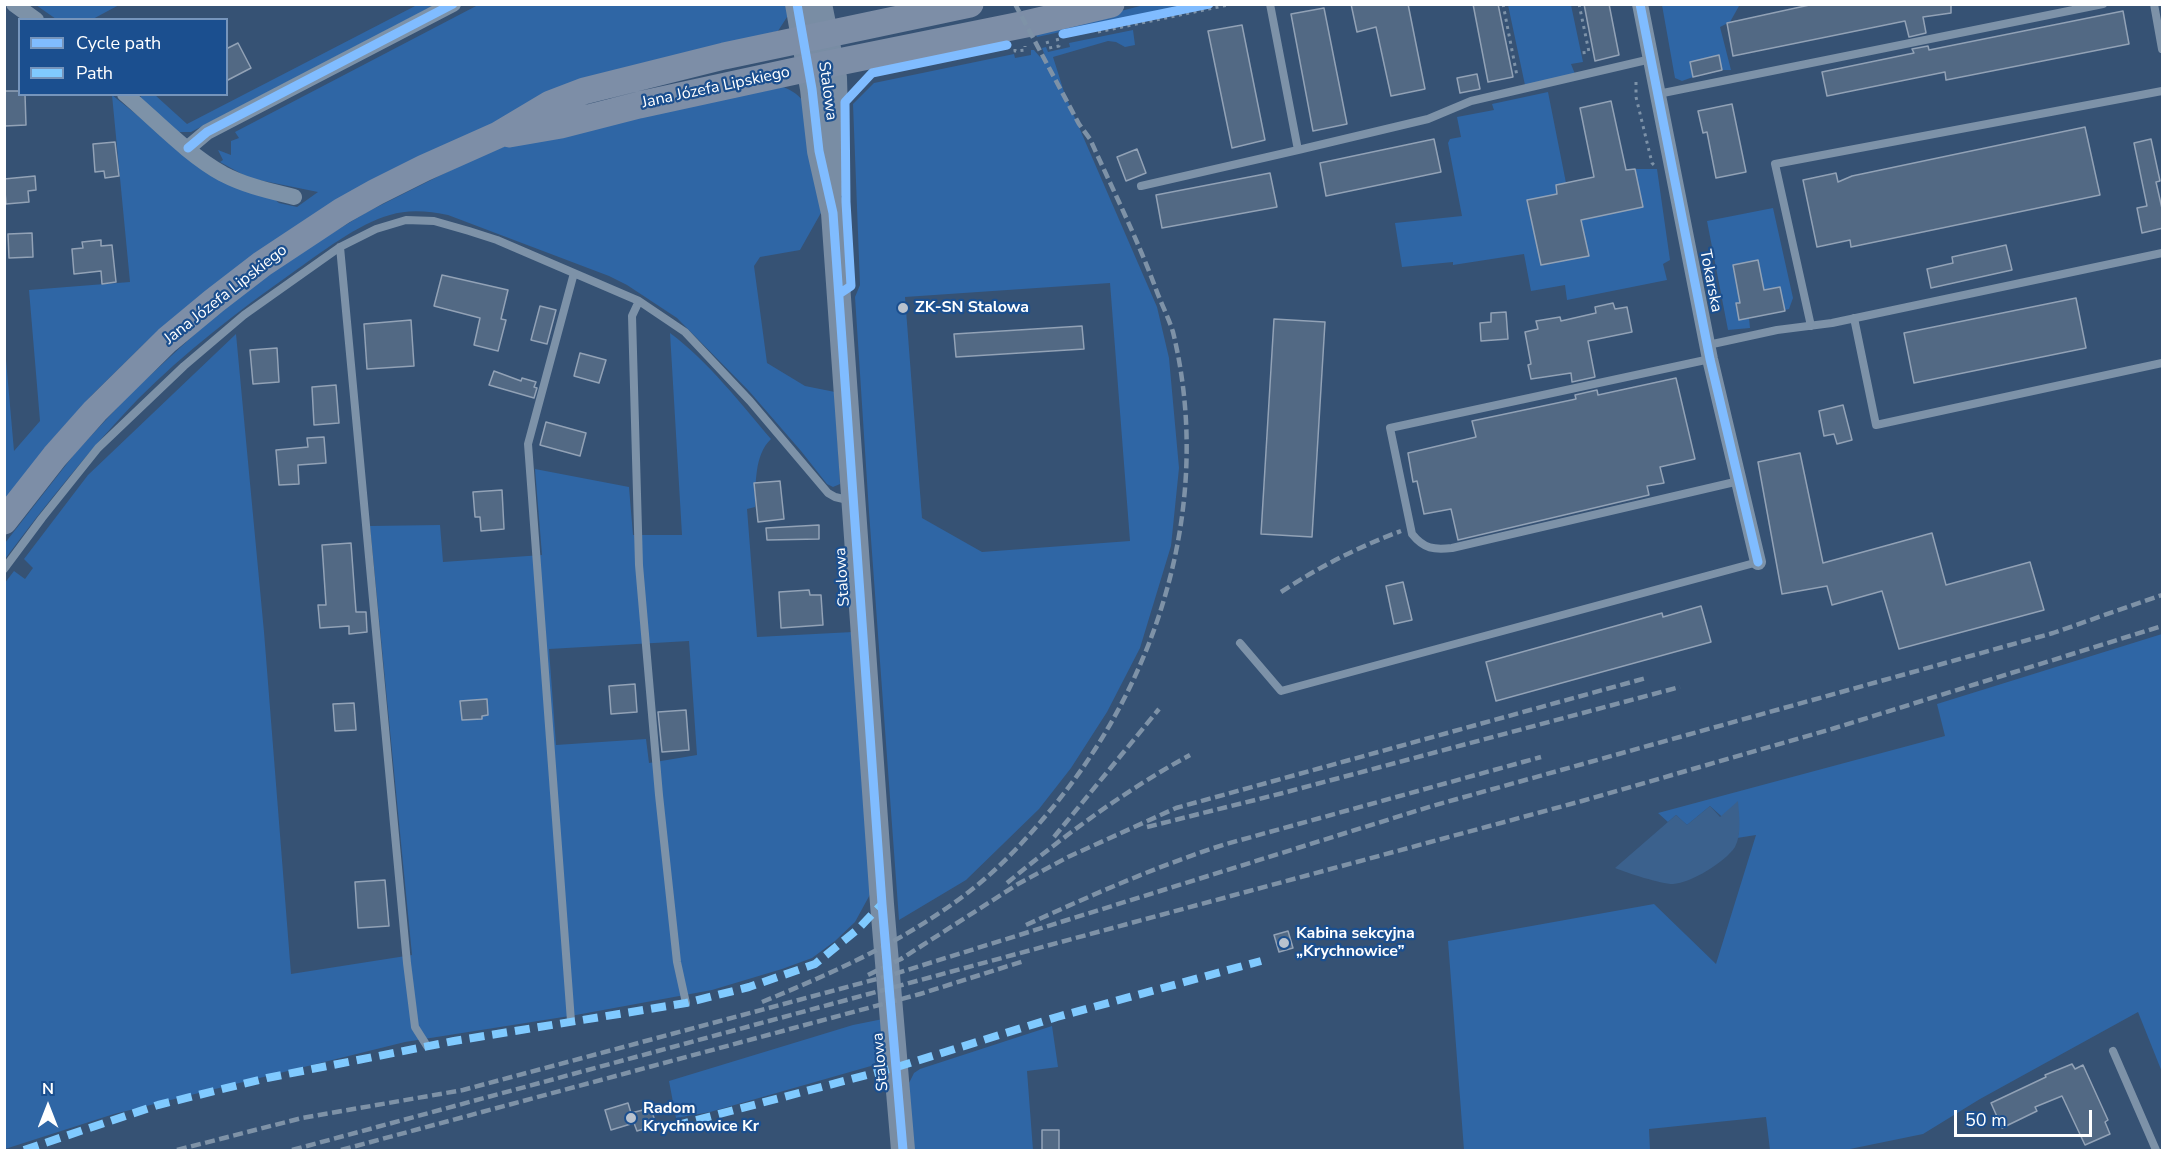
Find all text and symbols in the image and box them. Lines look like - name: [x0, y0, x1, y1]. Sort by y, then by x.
- legend: [18, 18, 228, 96]
- text: Cycle path: [76, 31, 161, 55]
- street label: Stalowa: [813, 60, 841, 122]
- text: Path: [76, 61, 113, 85]
- street label: Jana Józefa Lipskiego: [640, 63, 792, 113]
- street label: Jana Józefa Lipskiego: [161, 241, 291, 349]
- street label: Tokarska: [1695, 248, 1725, 314]
- place label: ZK-SN Stalowa: [915, 298, 1029, 318]
- marker: ZK-SN Stalowa: [896, 301, 910, 315]
- street label: Stalowa: [831, 547, 855, 607]
- place label: Kabina sekcyjna „Krychnowice”: [1296, 924, 1415, 962]
- marker: Kabina sekcyjna „Krychnowice”: [1277, 936, 1291, 950]
- street label: Stalowa: [869, 1032, 893, 1092]
- north arrow: [18, 1077, 78, 1137]
- text: N: [42, 1078, 54, 1100]
- scale bar: [1957, 1098, 2095, 1136]
- place label: Radom Krychnowice Kr: [643, 1099, 759, 1137]
- text: 50 m: [1965, 1108, 2007, 1132]
- marker: Radom Krychnowice Kr: [624, 1111, 638, 1125]

